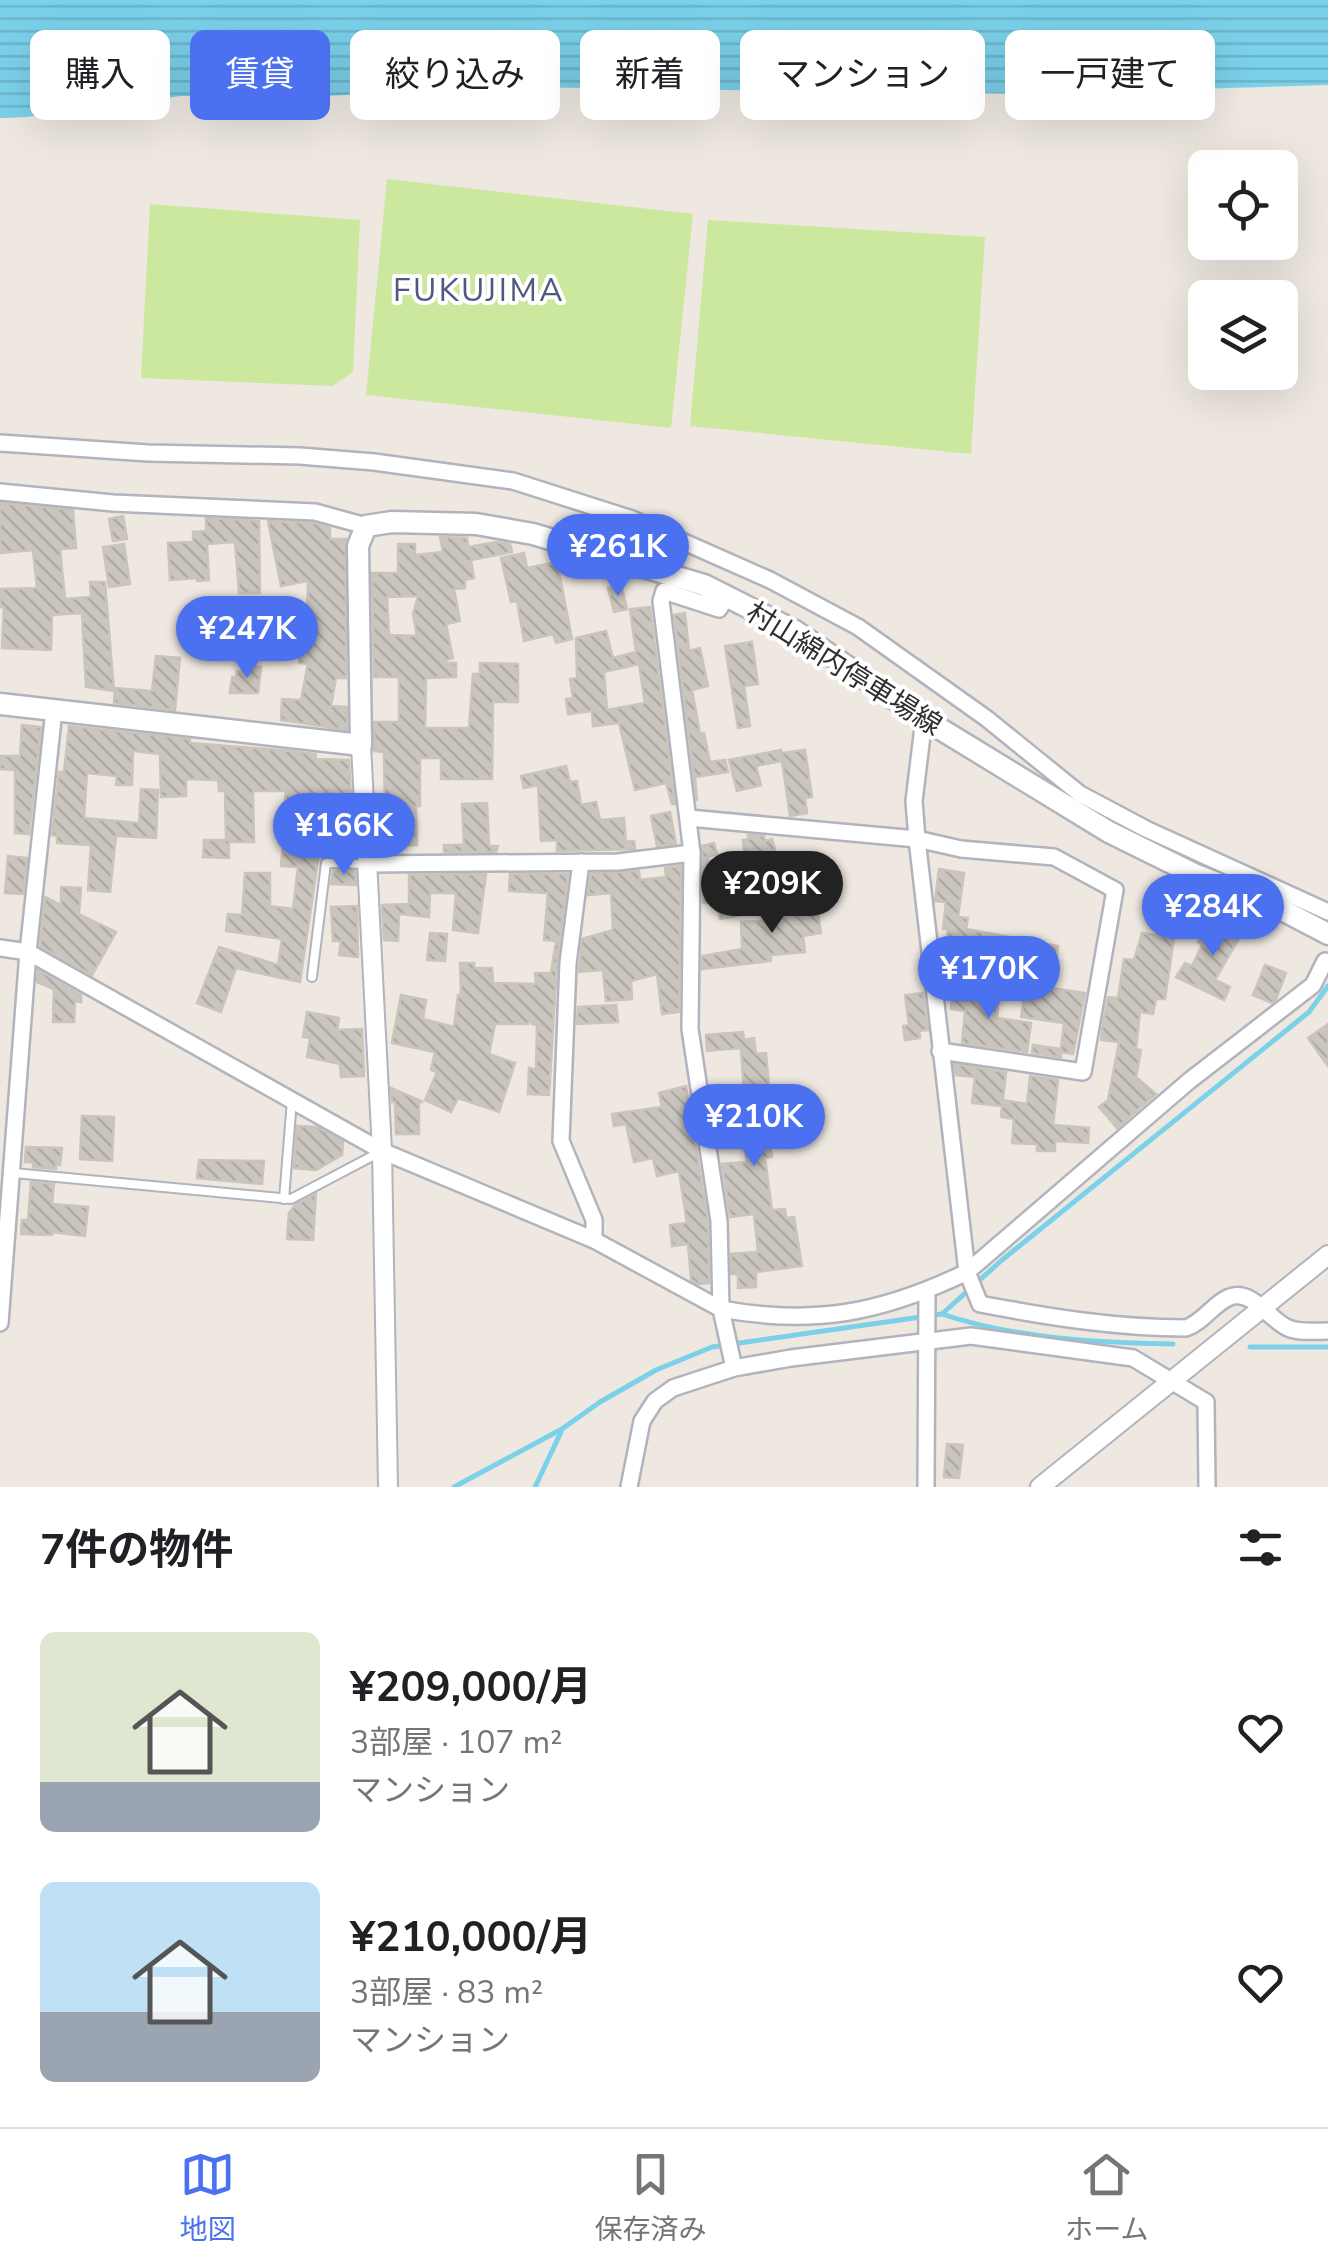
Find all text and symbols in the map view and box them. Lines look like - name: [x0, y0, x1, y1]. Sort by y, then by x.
- chip: 購入: [30, 30, 170, 120]
- chip: 賃貸: [190, 30, 330, 120]
- chip: 絞り込み: [350, 30, 560, 120]
- chip: 新着: [580, 30, 720, 120]
- chip: マンション: [740, 30, 985, 120]
- chip: 一戸建て: [1005, 30, 1215, 120]
- map controls: [1188, 150, 1298, 390]
- button: locate: [1188, 150, 1298, 260]
- district label: FUKUJIMA: [393, 269, 565, 312]
- button: layers: [1188, 280, 1298, 390]
- pin: ¥261K: [548, 514, 688, 599]
- text: ¥261K: [569, 525, 667, 568]
- street label: 村山綿内停車場線: [739, 594, 949, 744]
- pin: ¥247K: [177, 596, 317, 681]
- text: ¥247K: [198, 607, 296, 650]
- pin: ¥166K: [274, 793, 414, 878]
- text: ¥166K: [295, 804, 393, 847]
- pin: ¥209K: [702, 851, 842, 936]
- text: ¥209K: [723, 862, 821, 905]
- pin: ¥284K: [1143, 874, 1283, 959]
- text: ¥284K: [1164, 885, 1262, 928]
- pin: ¥170K: [919, 936, 1059, 1021]
- text: ¥170K: [940, 947, 1038, 990]
- pin: ¥210K: [684, 1084, 824, 1169]
- text: ¥210K: [705, 1095, 803, 1138]
- icon: filters: [1233, 1520, 1288, 1575]
- text: 7件の物件: [40, 1522, 233, 1579]
- text: ¥209,000/月: [350, 1659, 592, 1716]
- icon: home: [120, 1672, 240, 1792]
- icon: heart: [1233, 1705, 1288, 1760]
- text: 3部屋 · 107 m²: [350, 1721, 562, 1764]
- text: マンション: [350, 1769, 510, 1812]
- text: ¥210,000/月: [350, 1909, 592, 1966]
- icon: home: [120, 1922, 240, 2042]
- icon: heart: [1233, 1955, 1288, 2010]
- text: 3部屋 · 83 m²: [350, 1971, 543, 2014]
- text: マンション: [350, 2019, 510, 2062]
- tab: 地図: [179, 2147, 235, 2249]
- tab: 保存済み: [594, 2147, 706, 2249]
- tab: ホーム: [1065, 2147, 1149, 2249]

